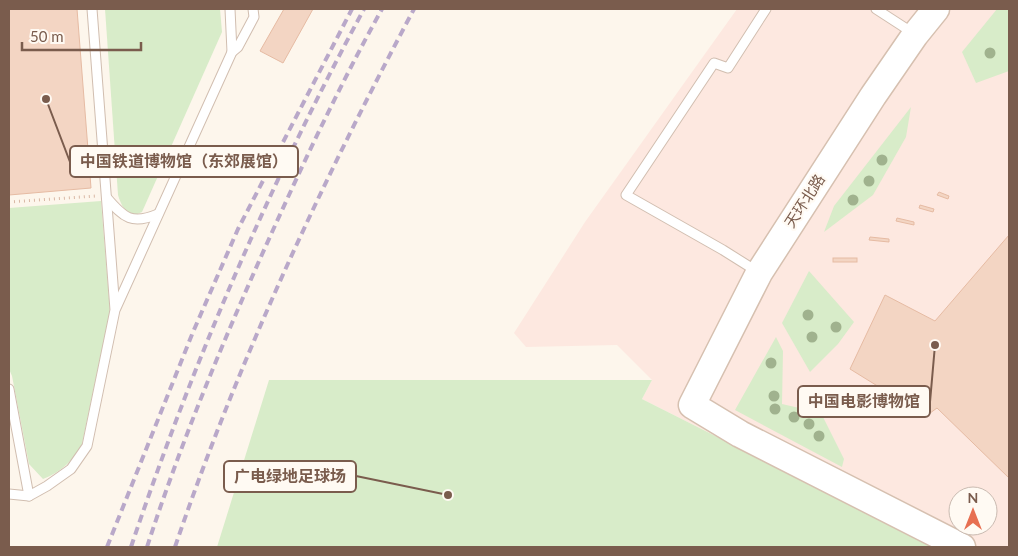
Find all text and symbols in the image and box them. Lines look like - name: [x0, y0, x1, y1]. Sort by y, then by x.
- scale bar: [22, 20, 141, 52]
- text: 50 m: [30, 27, 64, 45]
- callout: 中国铁道博物馆（东郊展馆）: [70, 146, 298, 177]
- text: 中国铁道博物馆（东郊展馆）: [80, 151, 288, 170]
- street label: 天环北路: [780, 170, 828, 231]
- callout: 中国电影博物馆: [798, 386, 930, 417]
- text: 中国电影博物馆: [808, 391, 920, 410]
- callout: 广电绿地足球场: [224, 461, 356, 492]
- text: 广电绿地足球场: [234, 466, 346, 485]
- north arrow: [948, 486, 998, 536]
- text: N: [968, 489, 978, 506]

